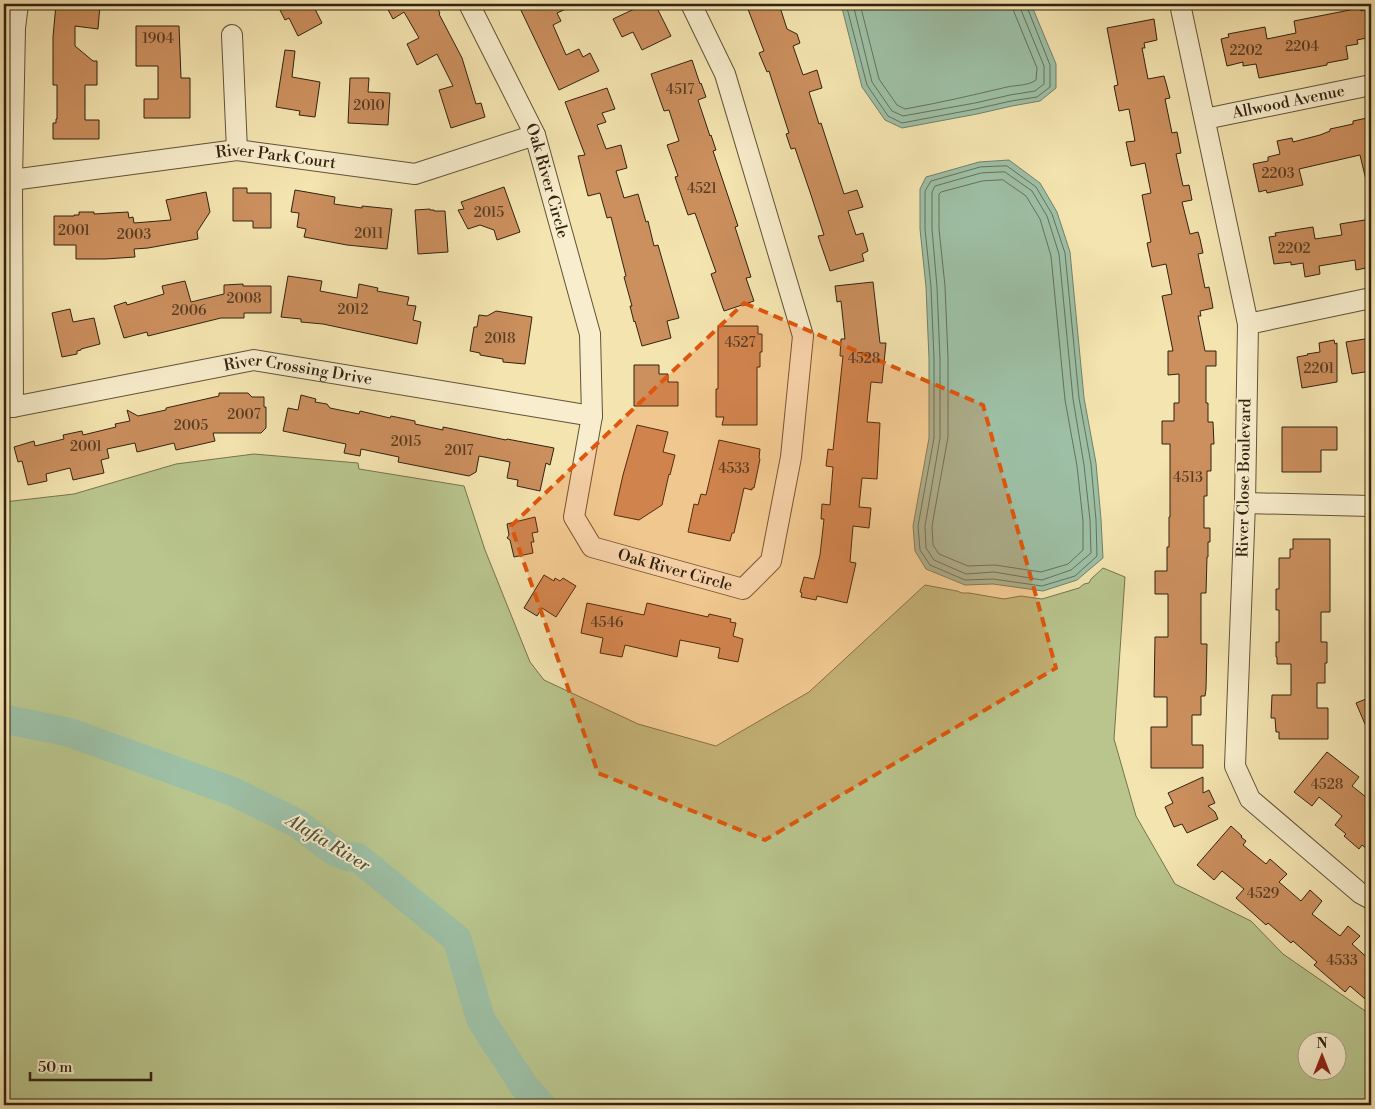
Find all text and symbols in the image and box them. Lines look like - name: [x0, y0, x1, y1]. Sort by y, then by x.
- house number: 1904: [142, 30, 174, 48]
- house number: 2204: [1285, 38, 1319, 56]
- house number: 2202: [1230, 42, 1263, 60]
- house number: 4517: [666, 81, 694, 99]
- street label: Allwood Avenue: [1229, 81, 1346, 123]
- house number: 2010: [353, 97, 385, 115]
- street label: Oak River Circle: [521, 120, 573, 240]
- street label: River Park Court: [214, 140, 337, 173]
- house number: 2203: [1262, 165, 1295, 183]
- house number: 4521: [687, 180, 717, 198]
- house number: 2015: [474, 204, 505, 222]
- house number: 2001: [58, 222, 90, 240]
- house number: 2011: [354, 225, 384, 243]
- house number: 2003: [117, 226, 151, 244]
- house number: 2202: [1278, 240, 1311, 258]
- house number: 2008: [226, 290, 262, 308]
- house number: 2012: [337, 301, 369, 319]
- house number: 2006: [171, 302, 207, 320]
- house number: 2018: [484, 330, 516, 348]
- house number: 4527: [724, 334, 756, 352]
- street label: River Crossing Drive: [222, 350, 374, 389]
- house number: 4528: [848, 350, 880, 368]
- house number: 2201: [1304, 360, 1334, 378]
- street label: River Close Boulevard: [1233, 398, 1255, 558]
- house number: 2007: [227, 406, 261, 424]
- house number: 2005: [174, 417, 208, 435]
- house number: 2015: [391, 433, 422, 451]
- house number: 2001: [70, 438, 102, 456]
- house number: 2017: [444, 442, 474, 460]
- house number: 4533: [718, 460, 750, 478]
- house number: 4513: [1173, 469, 1203, 487]
- street label: Oak River Circle: [615, 545, 735, 596]
- house number: 4546: [590, 614, 624, 632]
- house number: 4528: [1311, 776, 1343, 794]
- water label: Alafia River: [280, 808, 374, 877]
- house number: 4529: [1247, 885, 1279, 903]
- house number: 4533: [1326, 952, 1358, 970]
- north arrow: [1298, 1032, 1348, 1082]
- text: N: [1316, 1035, 1328, 1053]
- scale bar: [30, 1049, 151, 1081]
- text: 50 m: [38, 1058, 72, 1077]

